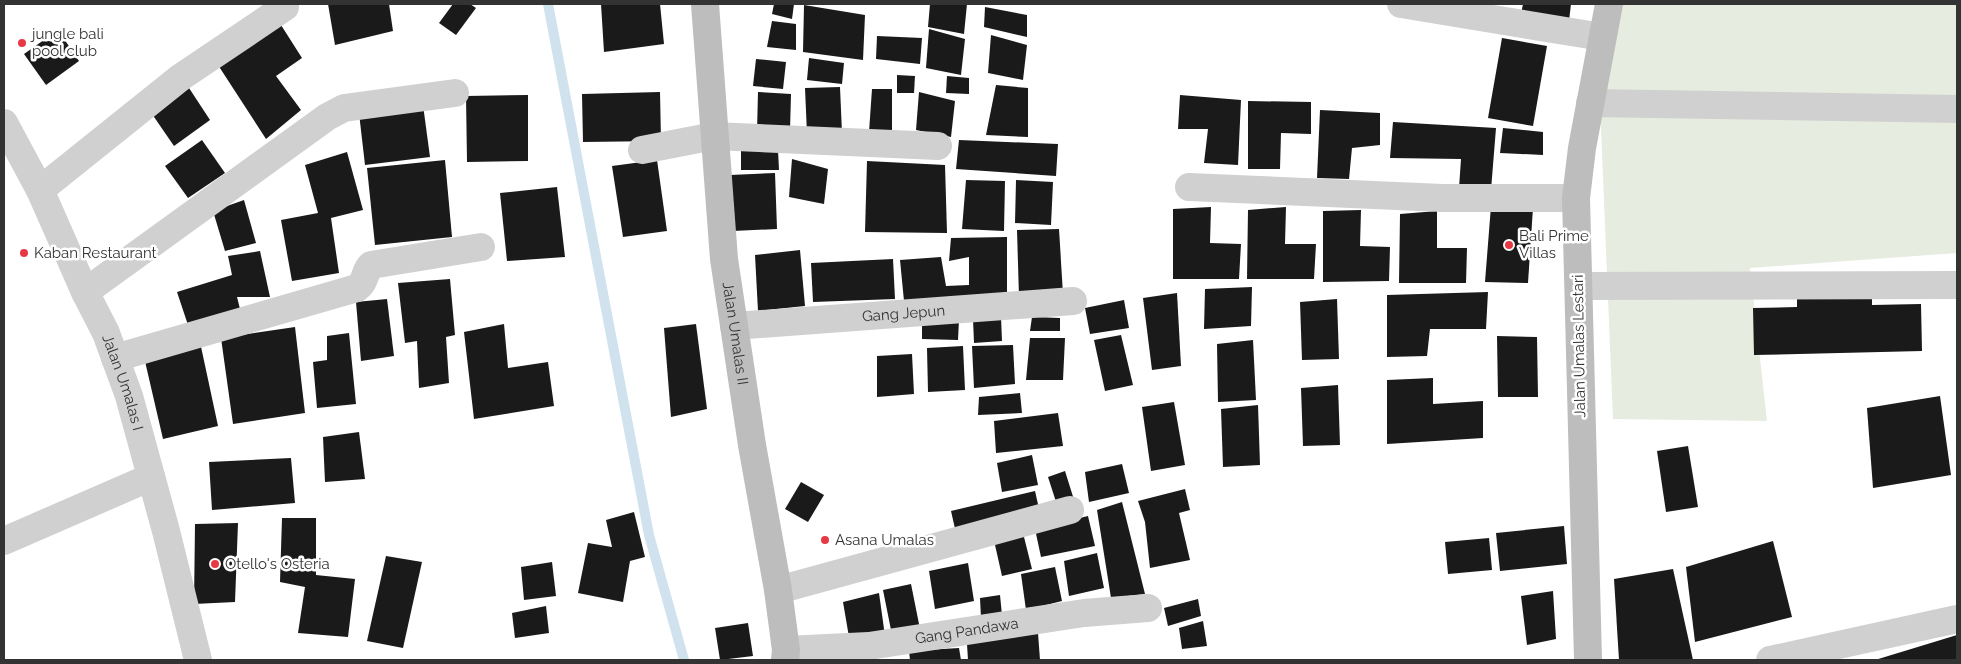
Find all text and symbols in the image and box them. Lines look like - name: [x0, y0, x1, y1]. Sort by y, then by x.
- place label: jungle bali pool club: [30, 25, 104, 60]
- marker: jungle bali pool club: [16, 37, 28, 49]
- place label: Bali Prime Villas: [1519, 227, 1589, 262]
- marker: Bali Prime Villas: [1503, 239, 1515, 251]
- place label: Kaban Restaurant: [34, 244, 157, 262]
- marker: Kaban Restaurant: [18, 247, 30, 259]
- street label: Jalan Umalas Lestari: [1569, 274, 1589, 418]
- street label: Jalan Umalas II: [719, 281, 752, 386]
- street label: Gang Jepun: [861, 301, 946, 326]
- street label: Jalan Umalas I: [98, 332, 147, 433]
- place label: Asana Umalas: [835, 531, 934, 549]
- marker: Asana Umalas: [819, 534, 831, 546]
- place label: Otello's Osteria: [225, 555, 330, 573]
- marker: Otello's Osteria: [209, 558, 221, 570]
- street label: Gang Pandawa: [914, 614, 1020, 648]

